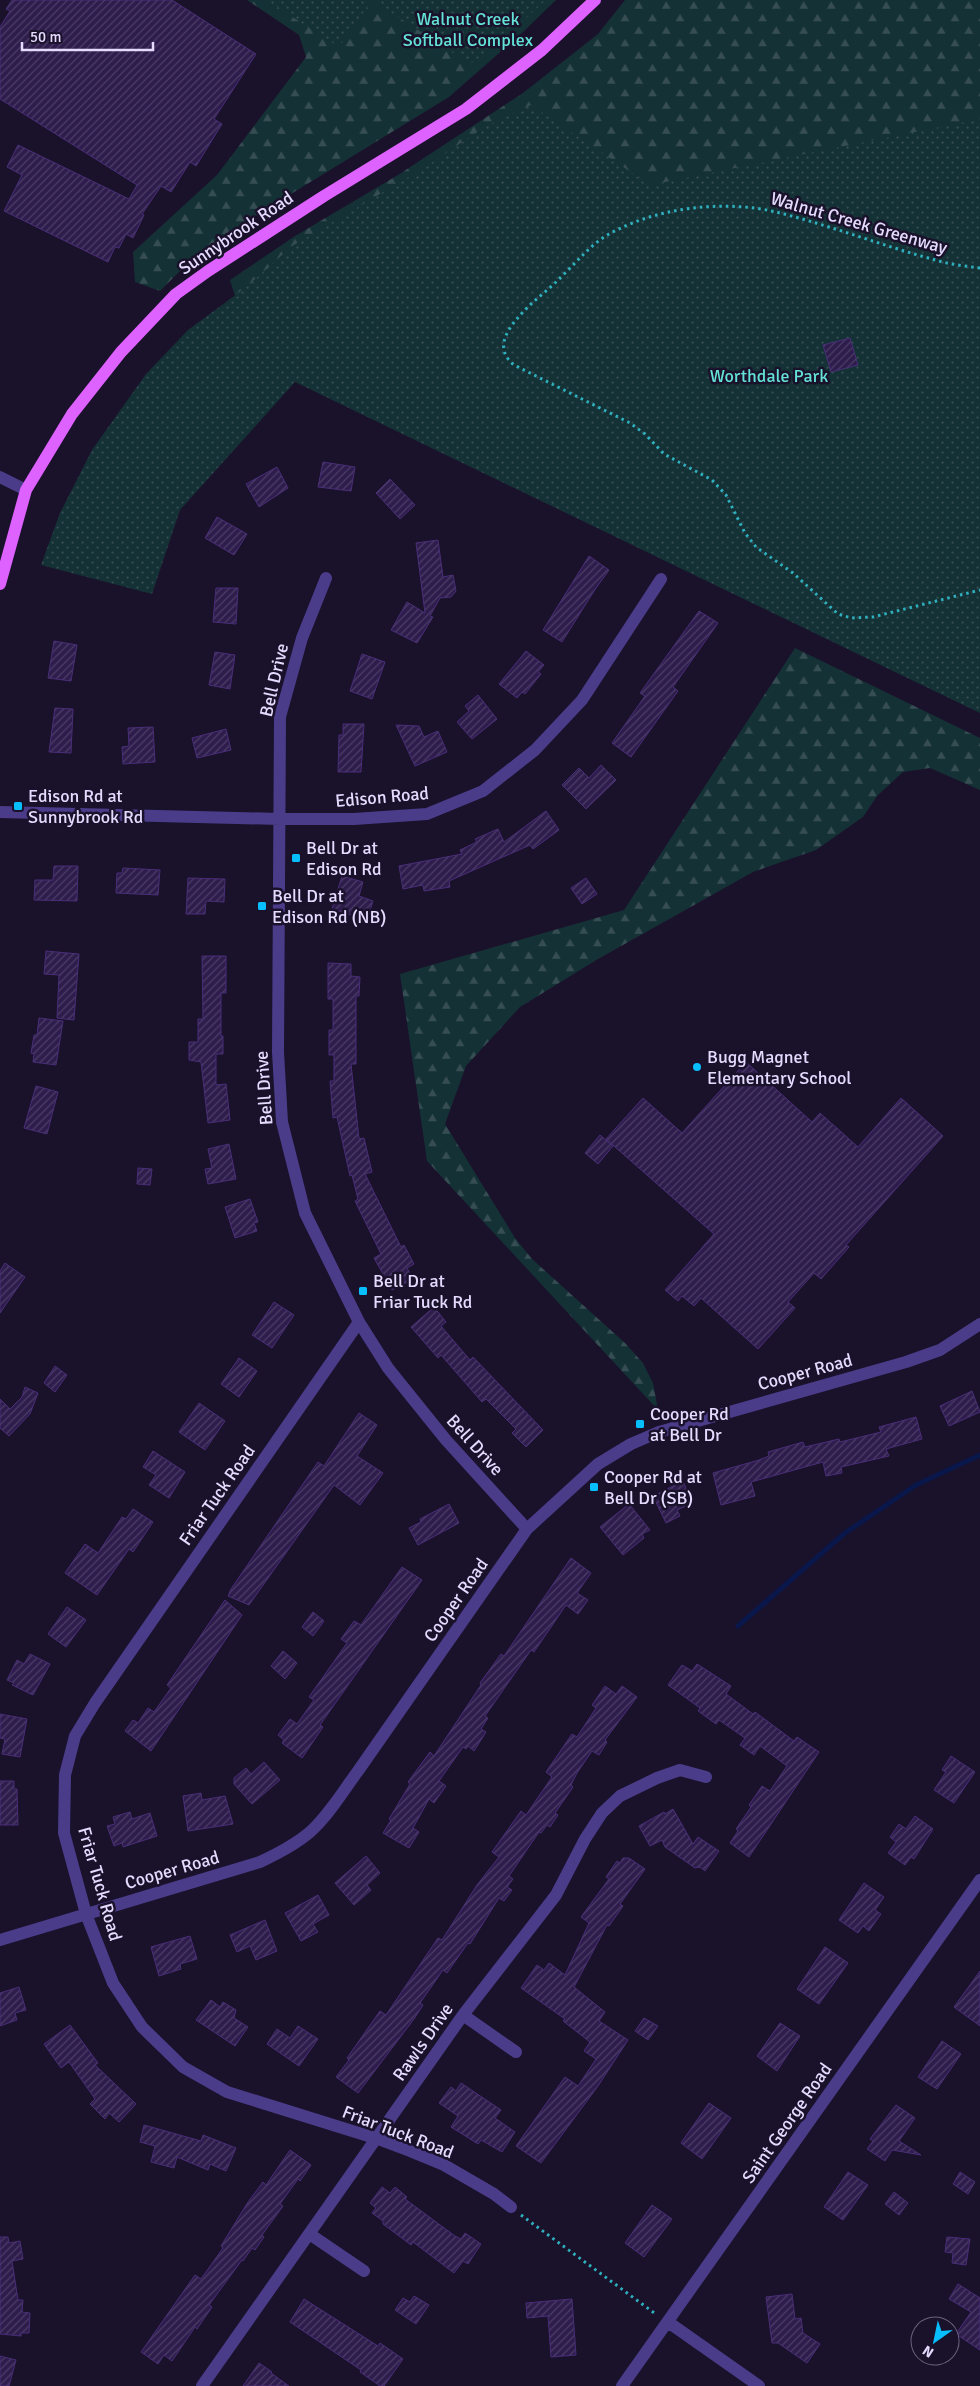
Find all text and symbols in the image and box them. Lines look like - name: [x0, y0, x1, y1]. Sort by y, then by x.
- park label: Walnut Creek Softball Complex: [403, 8, 534, 51]
- scale bar: [22, 20, 154, 52]
- text: 50 m: [30, 28, 61, 46]
- street label: Sunnybrook Road: [174, 187, 298, 279]
- street label: Walnut Creek Greenway: [768, 187, 950, 259]
- park label: Worthdale Park: [710, 365, 828, 387]
- street label: Bell Drive: [255, 641, 293, 719]
- street label: Edison Road: [334, 782, 430, 812]
- place label: Edison Rd at Sunnybrook Rd: [28, 785, 143, 828]
- marker: Edison Rd at Sunnybrook Rd: [12, 800, 24, 812]
- place label: Bell Dr at Edison Rd: [306, 837, 381, 880]
- marker: Bell Dr at Edison Rd: [290, 852, 302, 864]
- place label: Bell Dr at Edison Rd (NB): [272, 885, 386, 928]
- marker: Bell Dr at Edison Rd (NB): [256, 900, 268, 912]
- place label: Bugg Magnet Elementary School: [707, 1046, 852, 1089]
- street label: Bell Drive: [250, 1050, 278, 1126]
- marker: Bugg Magnet Elementary School: [691, 1061, 703, 1073]
- place label: Bell Dr at Friar Tuck Rd: [373, 1270, 472, 1313]
- marker: Bell Dr at Friar Tuck Rd: [357, 1285, 369, 1297]
- street label: Cooper Road: [755, 1349, 855, 1395]
- place label: Cooper Rd at Bell Dr: [650, 1403, 729, 1446]
- street label: Bell Drive: [442, 1410, 508, 1480]
- marker: Cooper Rd at Bell Dr: [634, 1418, 646, 1430]
- street label: Friar Tuck Road: [174, 1440, 260, 1550]
- place label: Cooper Rd at Bell Dr (SB): [604, 1466, 702, 1509]
- marker: Cooper Rd at Bell Dr (SB): [588, 1481, 600, 1493]
- street label: Cooper Road: [419, 1554, 493, 1646]
- street label: Friar Tuck Road: [73, 1824, 127, 1944]
- street label: Cooper Road: [122, 1846, 222, 1894]
- street label: Rawls Drive: [388, 1999, 458, 2085]
- street label: Saint George Road: [737, 2059, 837, 2187]
- street label: Friar Tuck Road: [339, 2101, 457, 2163]
- north arrow: [910, 2316, 960, 2366]
- text: N: [919, 2342, 937, 2361]

